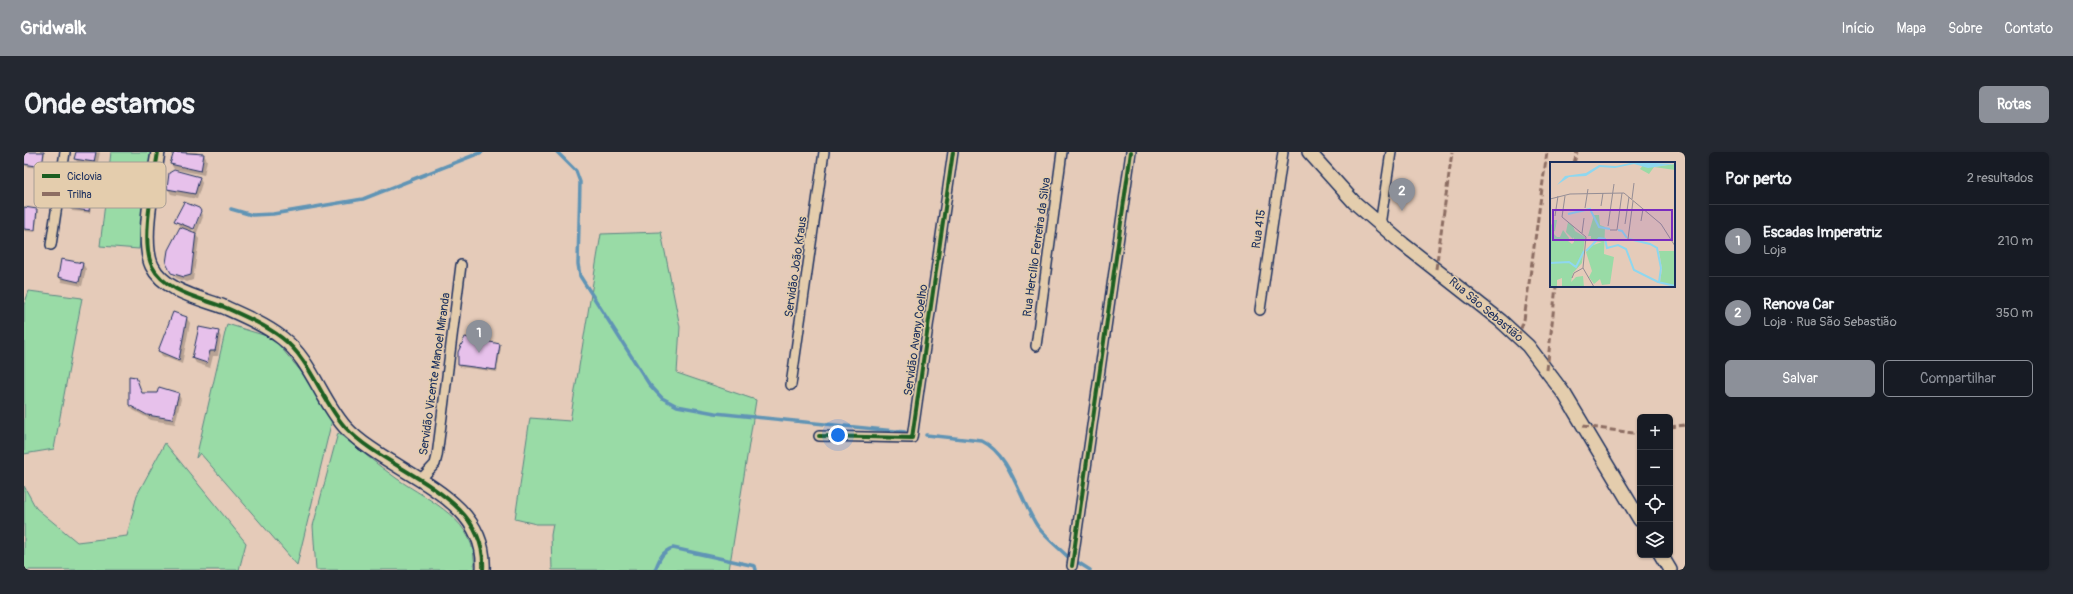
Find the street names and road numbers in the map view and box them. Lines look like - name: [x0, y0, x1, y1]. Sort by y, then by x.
- street label: Rua Hercílio Ferreira da Silva: [1020, 176, 1054, 318]
- street label: Rua 415: [1249, 208, 1269, 250]
- street label: Servidão João Kraus: [782, 215, 811, 318]
- street label: Rua São Sebastião: [1446, 274, 1527, 346]
- street label: Servidão Avany Coelho: [901, 283, 931, 397]
- street label: Servidão Vicente Manoel Miranda: [416, 291, 454, 456]

